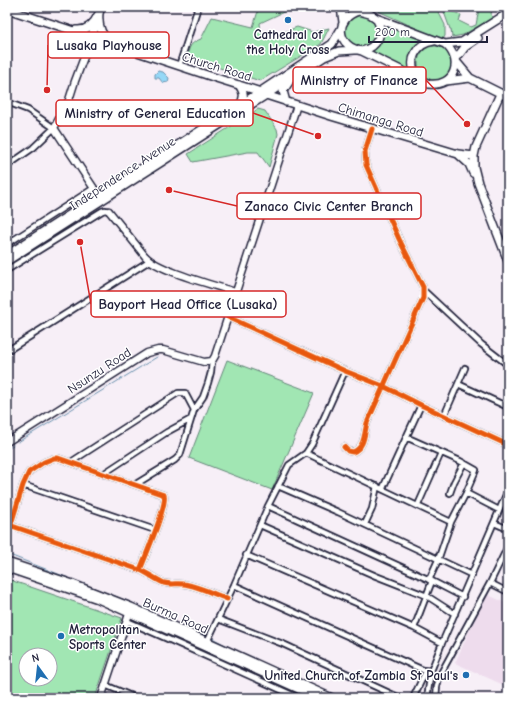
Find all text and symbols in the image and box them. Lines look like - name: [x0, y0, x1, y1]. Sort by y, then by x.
- marker: Cathedral of the Holy Cross: [283, 15, 293, 25]
- scale bar: [369, 18, 487, 44]
- text: 200 m: [375, 25, 410, 39]
- place label: Cathedral of the Holy Cross: [246, 27, 330, 57]
- callout: Lusaka Playhouse: [48, 32, 169, 58]
- text: Lusaka Playhouse: [56, 37, 162, 54]
- street label: Church Road: [180, 49, 253, 84]
- callout: Ministry of Finance: [293, 67, 426, 93]
- text: Ministry of Finance: [300, 72, 418, 89]
- street label: Chimanga Road: [336, 99, 425, 140]
- callout: Ministry of General Education: [56, 100, 253, 126]
- text: Ministry of General Education: [64, 105, 246, 122]
- street label: Independence Avenue: [66, 133, 179, 213]
- callout: Zanaco Civic Center Branch: [237, 193, 421, 219]
- text: Zanaco Civic Center Branch: [245, 198, 413, 215]
- callout: Bayport Head Office (Lusaka): [91, 291, 286, 317]
- text: Bayport Head Office (Lusaka): [98, 296, 278, 313]
- street label: Nsunzu Road: [65, 344, 134, 396]
- street label: Burma Road: [141, 594, 211, 636]
- place label: Metropolitan Sports Center: [69, 622, 147, 652]
- marker: Metropolitan Sports Center: [56, 631, 66, 641]
- north arrow: [18, 647, 58, 687]
- text: N: [30, 651, 41, 665]
- place label: United Church of Zambia St Paul's: [265, 668, 458, 683]
- marker: United Church of Zambia St Paul's: [461, 670, 471, 680]

